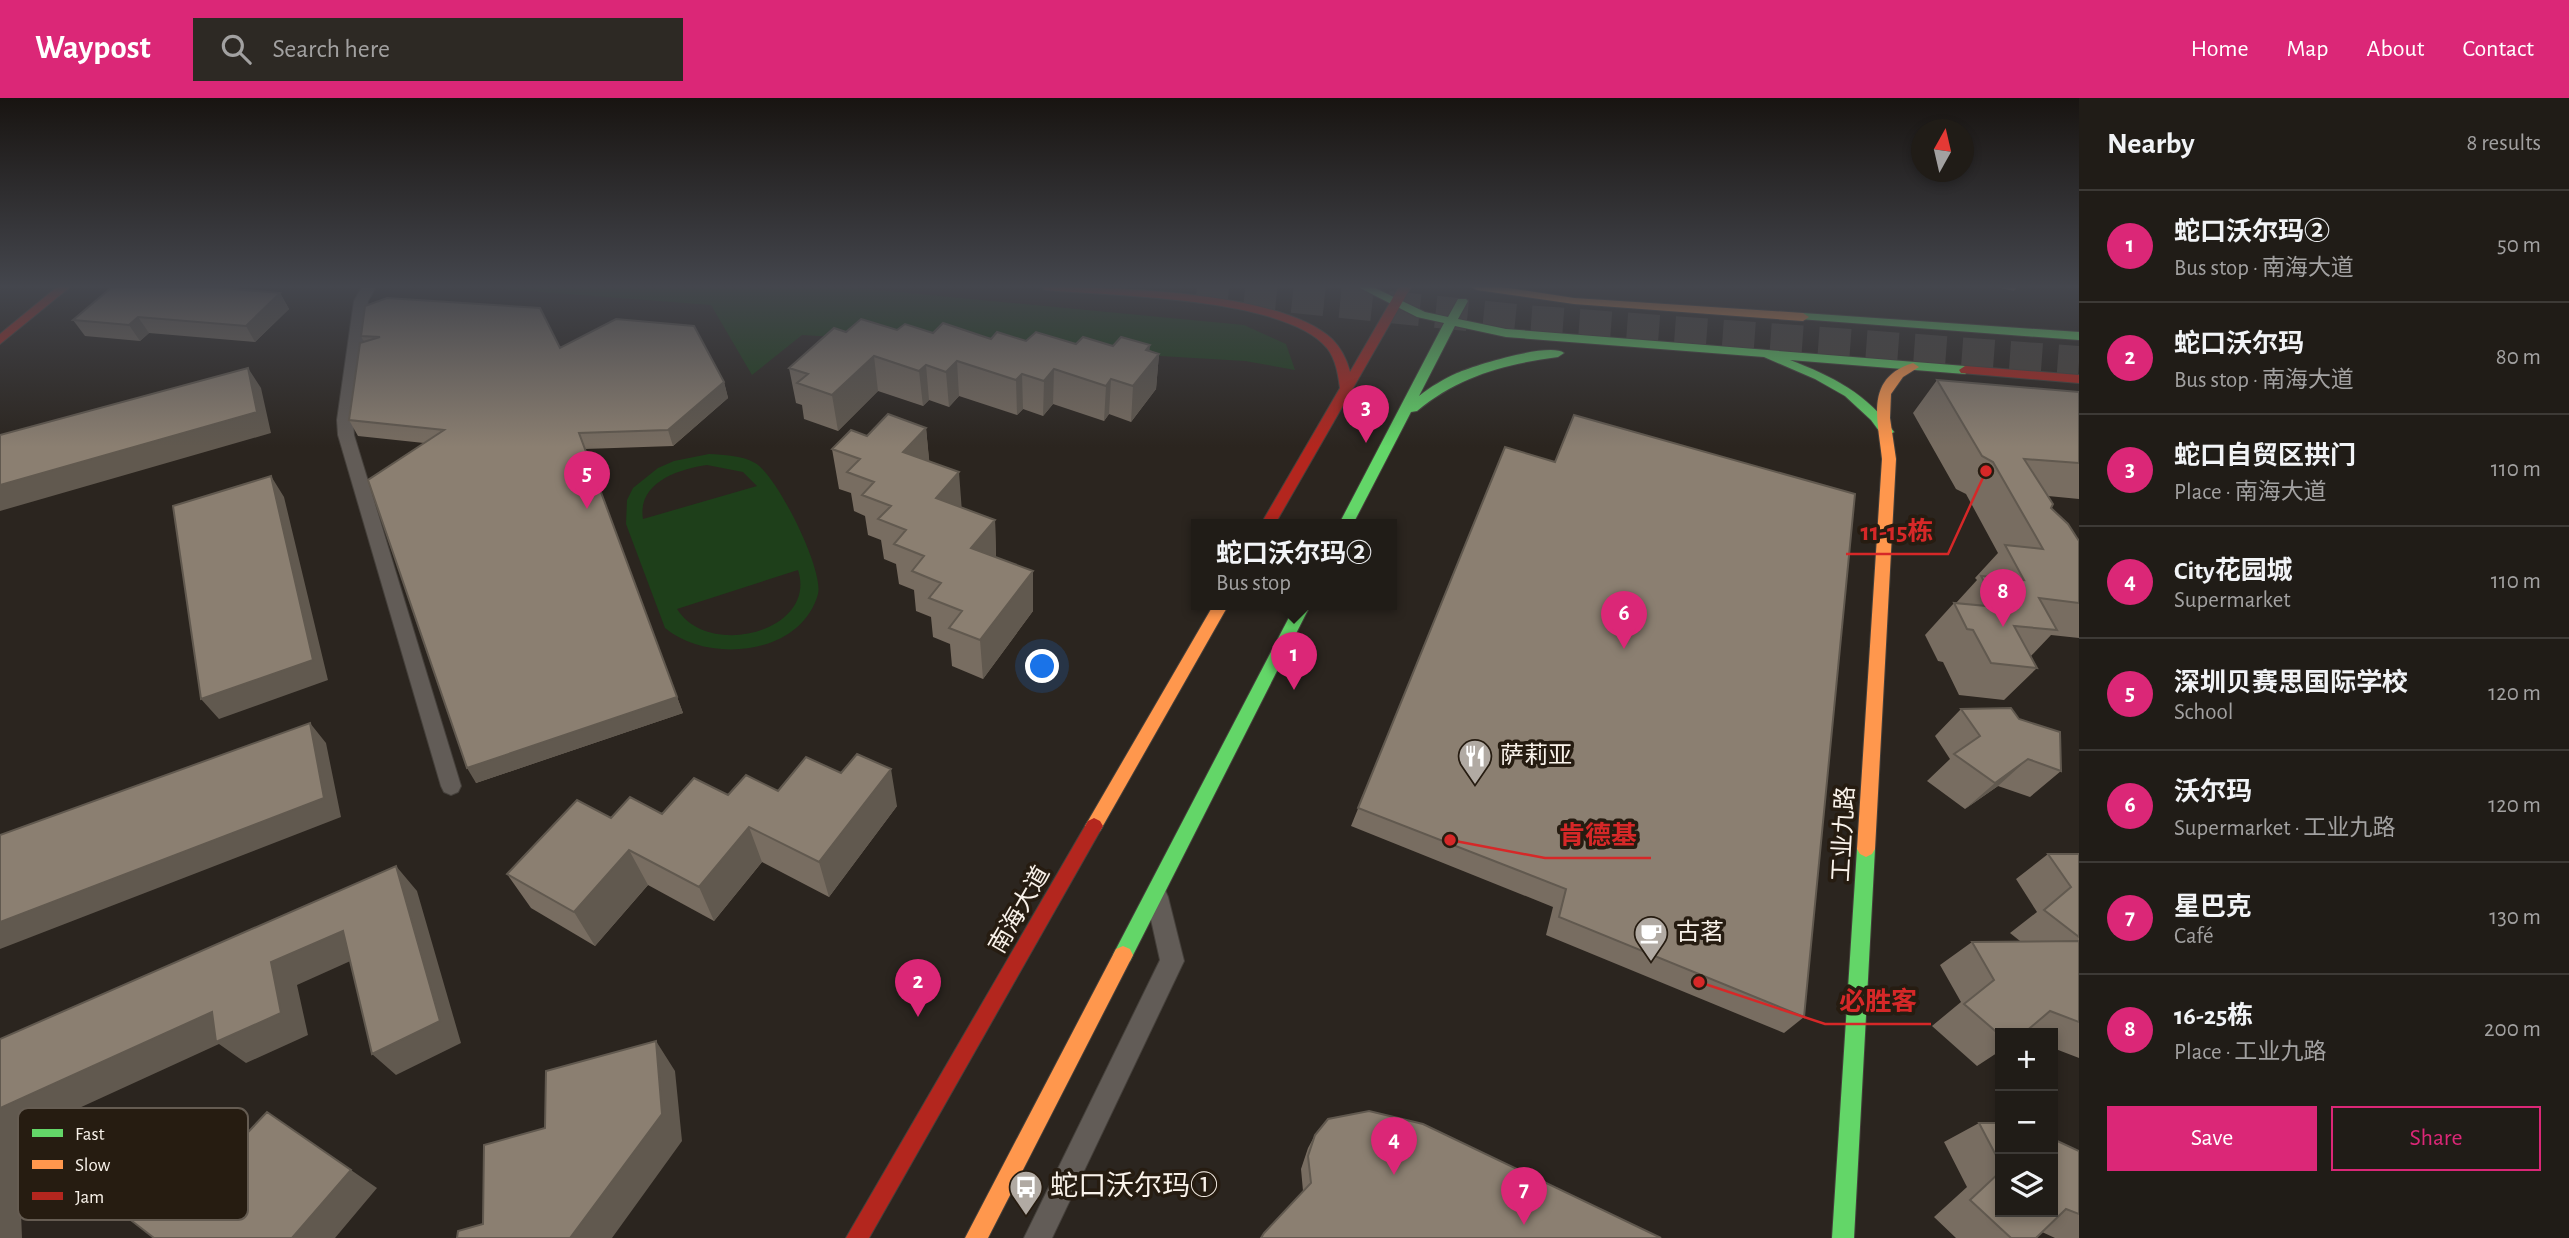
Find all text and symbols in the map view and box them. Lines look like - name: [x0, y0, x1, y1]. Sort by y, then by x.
- search box: [193, 18, 683, 81]
- icon: search: [217, 30, 255, 68]
- text: Waypost: [35, 32, 151, 65]
- text: Search here: [273, 36, 390, 62]
- text: Home: [2191, 37, 2249, 61]
- text: Map: [2287, 37, 2329, 61]
- text: About: [2367, 37, 2424, 61]
- text: Contact: [2462, 37, 2534, 61]
- north arrow: [1911, 119, 1974, 182]
- text: Nearby: [2107, 129, 2195, 159]
- text: 8 results: [2467, 132, 2541, 155]
- text: 蛇口沃尔玛②: [2174, 219, 2330, 245]
- text: 1: [2126, 234, 2134, 257]
- text: 50 m: [2497, 234, 2541, 257]
- text: Bus stop · 南海大道: [2174, 257, 2354, 280]
- text: 蛇口沃尔玛: [2174, 331, 2304, 357]
- text: 2: [2125, 346, 2135, 369]
- text: 80 m: [2496, 346, 2541, 369]
- text: Bus stop · 南海大道: [2174, 369, 2354, 392]
- pin: 3: [1343, 385, 1389, 443]
- text: 蛇口自贸区拱门: [2174, 443, 2356, 469]
- pin: 5: [564, 451, 610, 509]
- text: 3: [2125, 458, 2135, 481]
- text: 110 m: [2491, 458, 2541, 481]
- text: Place · 南海大道: [2174, 481, 2327, 504]
- callout: 11-15栋: [1846, 507, 1948, 554]
- text: 11-15栋: [1860, 517, 1934, 545]
- popup: [1191, 519, 1397, 610]
- text: 蛇口沃尔玛②: [1216, 541, 1372, 567]
- text: City花园城: [2174, 558, 2293, 584]
- pin: 8: [1980, 569, 2026, 627]
- text: 4: [2124, 570, 2136, 593]
- text: 110 m: [2491, 570, 2541, 593]
- text: Bus stop: [1216, 572, 1291, 595]
- text: Supermarket: [2174, 589, 2291, 612]
- pin: 6: [1601, 591, 1647, 649]
- pin: 1: [1271, 632, 1317, 690]
- your location: [1025, 649, 1059, 683]
- text: 深圳贝赛思国际学校: [2174, 670, 2408, 696]
- text: 5: [2125, 682, 2135, 705]
- text: 120 m: [2488, 682, 2541, 705]
- text: School: [2174, 701, 2233, 724]
- restaurant icon: 萨莉亚: [1456, 737, 1494, 786]
- place label: 萨莉亚: [1500, 742, 1572, 768]
- text: 沃尔玛: [2174, 779, 2252, 805]
- street label: 工业九路: [1828, 785, 1858, 883]
- text: 6: [2124, 794, 2136, 817]
- text: 120 m: [2488, 794, 2541, 817]
- callout: 肯德基: [1545, 811, 1651, 858]
- text: Supermarket · 工业九路: [2174, 817, 2396, 840]
- text: 肯德基: [1559, 821, 1637, 849]
- street label: 南海大道: [984, 861, 1054, 958]
- text: 星巴克: [2174, 894, 2252, 920]
- text: 7: [2125, 906, 2135, 929]
- text: 130 m: [2489, 906, 2541, 929]
- cafe icon: 古茗: [1632, 914, 1670, 963]
- place label: 古茗: [1676, 919, 1724, 945]
- text: Café: [2174, 925, 2214, 948]
- pin: 2: [895, 959, 941, 1017]
- callout: 必胜客: [1825, 977, 1931, 1024]
- text: 必胜客: [1839, 987, 1917, 1015]
- text: 16-25栋: [2174, 1003, 2253, 1029]
- text: 8: [2124, 1018, 2136, 1041]
- text: 200 m: [2484, 1018, 2541, 1041]
- map controls: [1995, 1028, 2058, 1217]
- button: +: [1995, 1028, 2058, 1091]
- text: Place · 工业九路: [2174, 1041, 2327, 1064]
- button: −: [1995, 1091, 2058, 1154]
- button: Save: [2107, 1106, 2317, 1171]
- button: Share: [2331, 1106, 2541, 1171]
- legend: [18, 1108, 248, 1220]
- pin: 4: [1371, 1117, 1417, 1175]
- text: Fast: [75, 1125, 105, 1144]
- button: layers: [1995, 1154, 2058, 1217]
- text: Slow: [75, 1156, 111, 1175]
- pin: 7: [1501, 1167, 1547, 1225]
- bus stop icon: 蛇口沃尔玛①: [1007, 1168, 1045, 1217]
- place label: 蛇口沃尔玛①: [1050, 1171, 1218, 1201]
- text: Jam: [75, 1188, 104, 1207]

